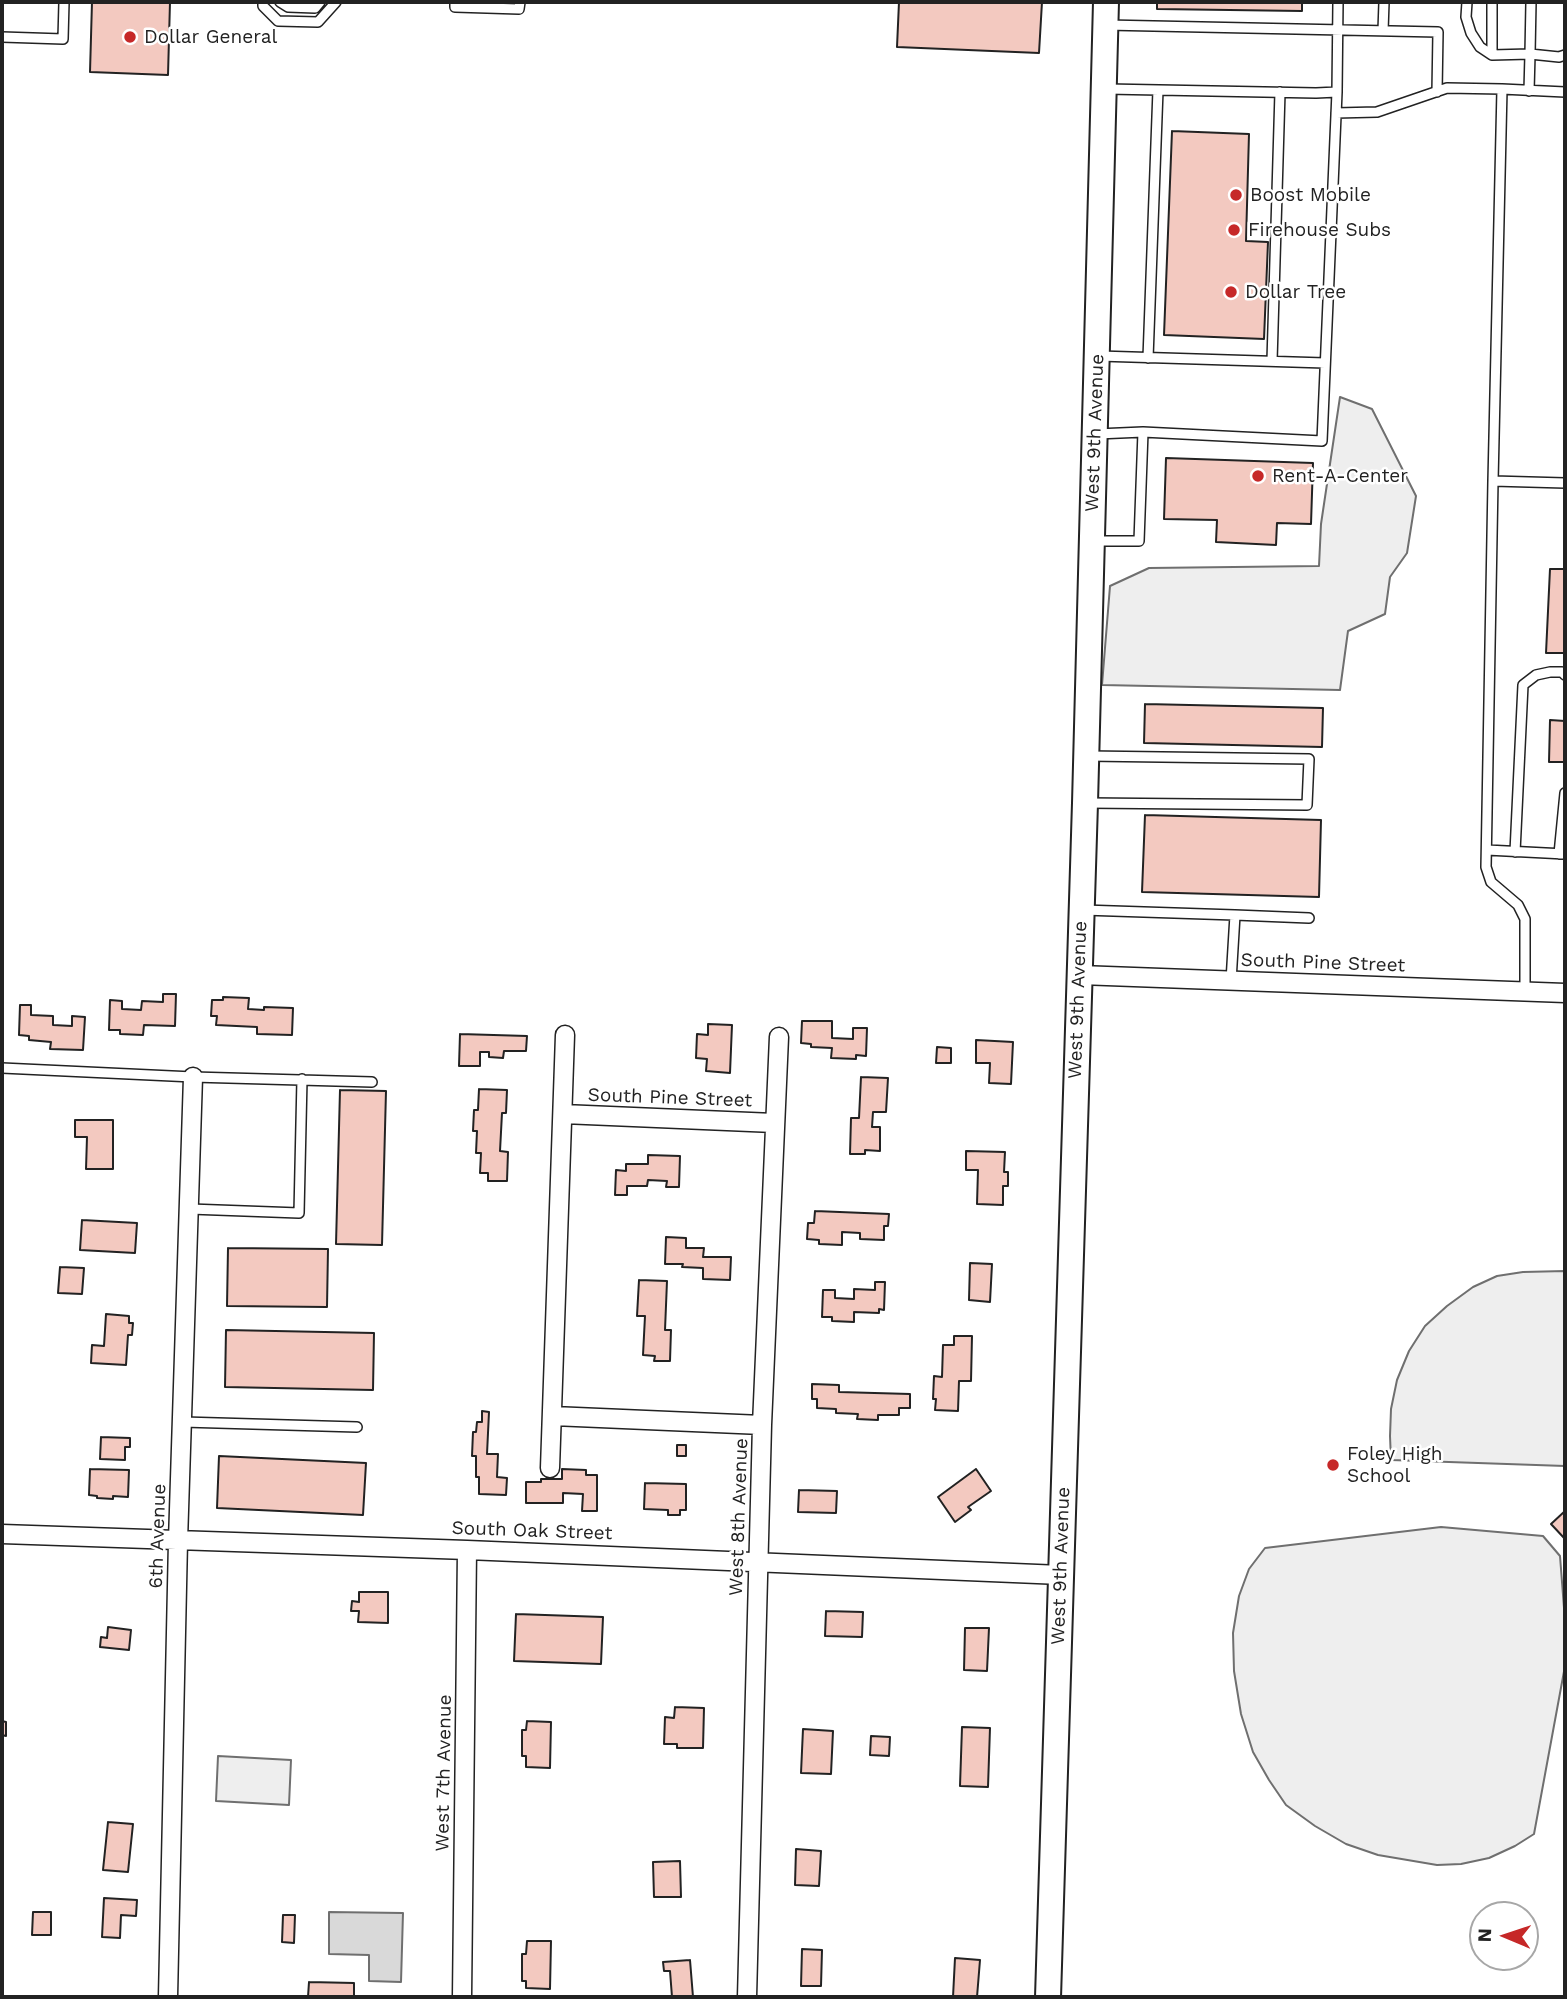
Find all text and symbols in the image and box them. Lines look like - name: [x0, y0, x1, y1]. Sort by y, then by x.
- place label: Dollar General: [144, 26, 277, 48]
- marker: Dollar General: [122, 29, 138, 45]
- place label: Boost Mobile: [1250, 184, 1371, 206]
- marker: Boost Mobile: [1228, 187, 1244, 203]
- place label: Firehouse Subs: [1248, 219, 1391, 241]
- marker: Firehouse Subs: [1226, 222, 1242, 238]
- place label: Dollar Tree: [1245, 281, 1346, 303]
- marker: Dollar Tree: [1223, 284, 1239, 300]
- street label: West 9th Avenue: [1081, 354, 1109, 512]
- place label: Rent-A-Center: [1272, 465, 1408, 487]
- marker: Rent-A-Center: [1250, 468, 1266, 484]
- street label: West 9th Avenue: [1064, 921, 1092, 1079]
- street label: South Pine Street: [1240, 949, 1406, 977]
- street label: South Pine Street: [587, 1084, 753, 1112]
- street label: West 8th Avenue: [725, 1438, 753, 1596]
- place label: Foley High School: [1347, 1443, 1442, 1487]
- marker: Foley High School: [1325, 1457, 1341, 1473]
- street label: 6th Avenue: [145, 1483, 171, 1589]
- street label: West 9th Avenue: [1047, 1487, 1075, 1645]
- street label: South Oak Street: [451, 1517, 613, 1545]
- street label: West 7th Avenue: [431, 1694, 457, 1852]
- north arrow: [1469, 1901, 1539, 1971]
- text: N: [1473, 1928, 1496, 1943]

